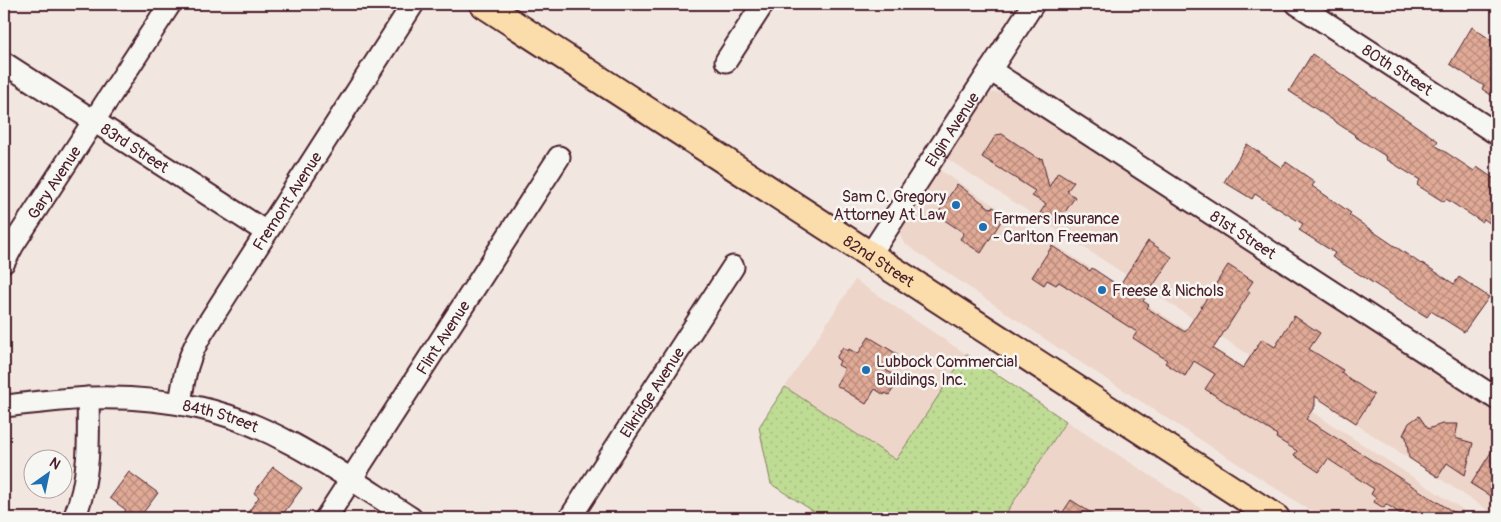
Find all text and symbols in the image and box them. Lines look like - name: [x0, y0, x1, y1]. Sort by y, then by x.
- street label: 80th Street: [1358, 40, 1436, 101]
- street label: Elgin Avenue: [921, 89, 984, 171]
- street label: 83rd Street: [97, 119, 173, 178]
- street label: Gary Avenue: [24, 142, 86, 223]
- street label: Fremont Avenue: [249, 148, 327, 255]
- place label: Sam C. Gregory Attorney At Law: [834, 187, 946, 225]
- marker: Sam C. Gregory Attorney At Law: [950, 199, 962, 211]
- street label: 81st Street: [1206, 206, 1280, 264]
- place label: Farmers Insurance - Carlton Freeman: [993, 209, 1119, 247]
- marker: Farmers Insurance - Carlton Freeman: [977, 221, 989, 233]
- street label: 82nd Street: [839, 231, 918, 292]
- place label: Freese & Nichols: [1112, 281, 1224, 301]
- marker: Freese & Nichols: [1096, 284, 1108, 296]
- street label: Flint Avenue: [412, 297, 475, 379]
- street label: Elkridge Avenue: [616, 344, 689, 442]
- place label: Lubbock Commercial Buildings, Inc.: [876, 352, 1018, 390]
- marker: Lubbock Commercial Buildings, Inc.: [860, 364, 872, 376]
- street label: 84th Street: [181, 396, 262, 437]
- north arrow: [22, 450, 72, 500]
- text: N: [46, 454, 63, 473]

